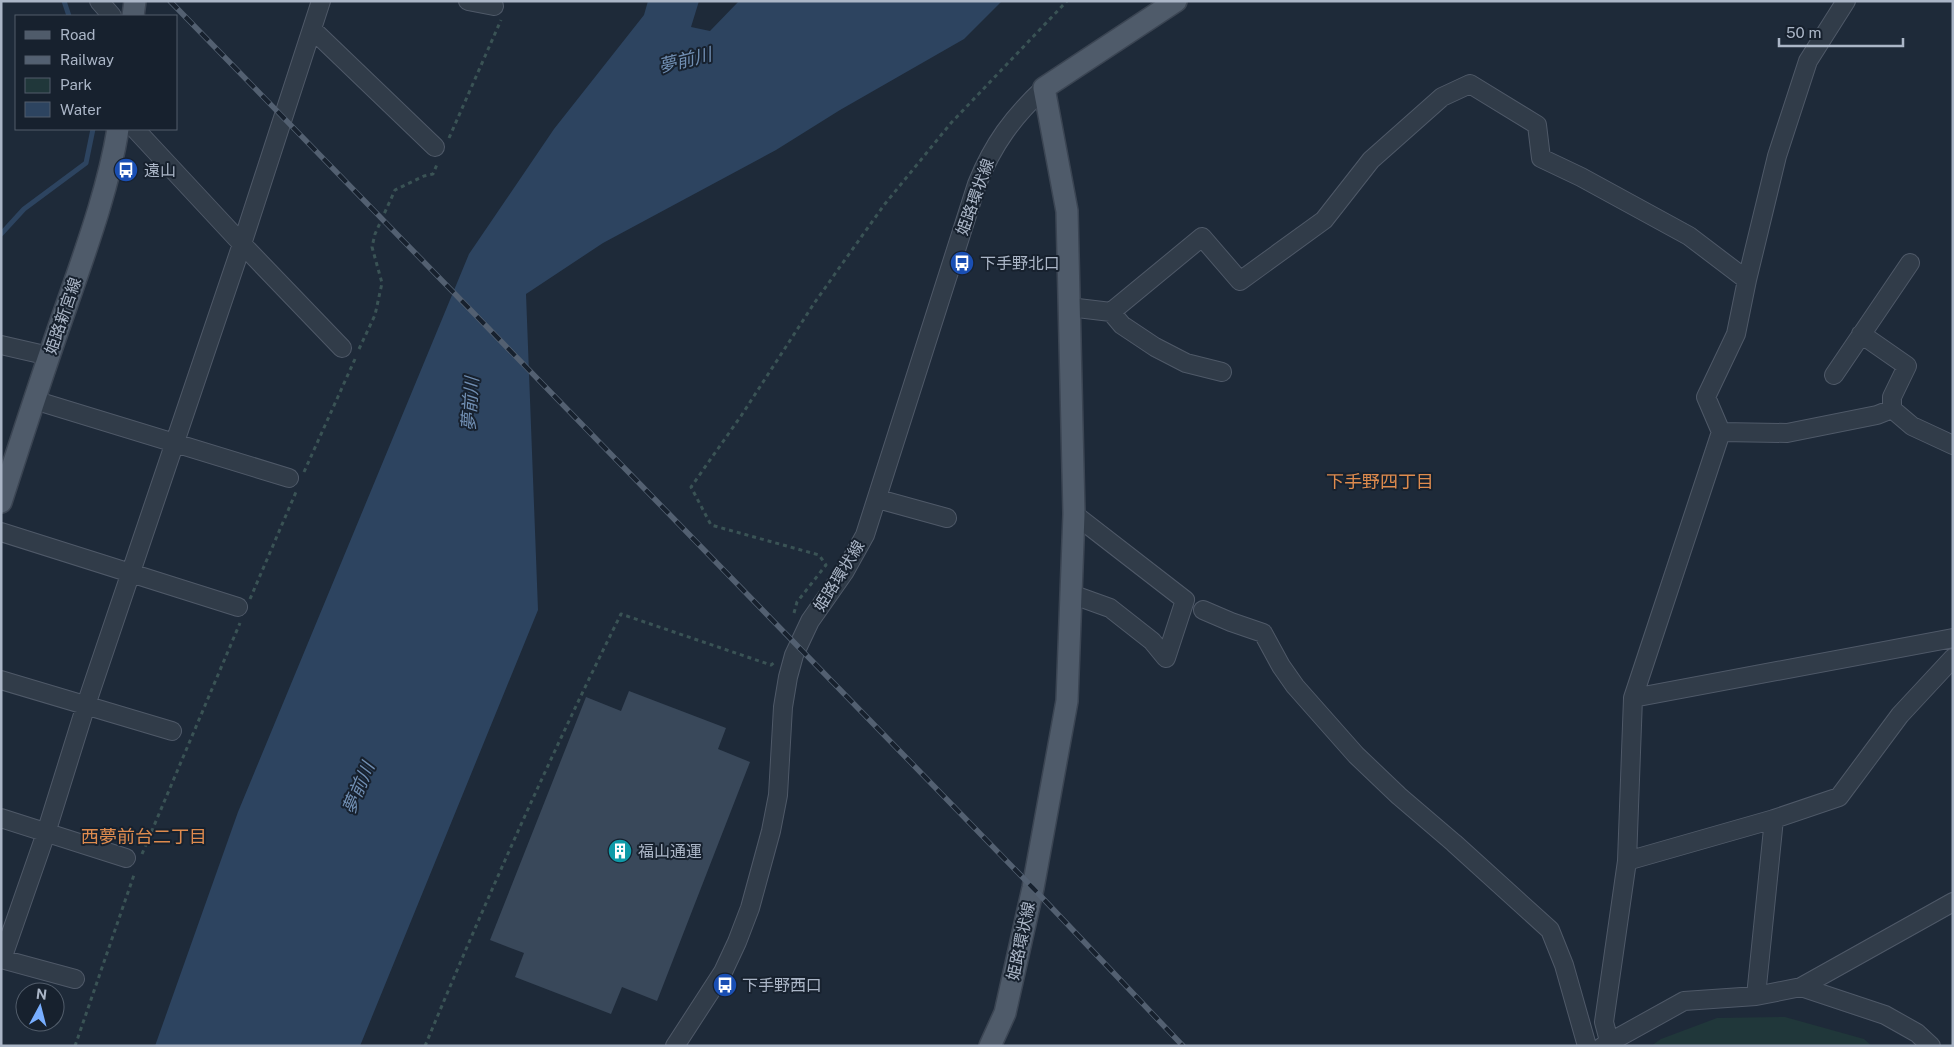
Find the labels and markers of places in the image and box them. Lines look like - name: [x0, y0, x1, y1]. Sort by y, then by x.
- bus stop icon: 遠山: [113, 157, 139, 183]
- place label: 遠山: [144, 161, 176, 180]
- bus stop icon: 下手野北口: [949, 250, 975, 276]
- place label: 下手野北口: [980, 254, 1060, 273]
- building icon: 福山通運: [607, 838, 633, 864]
- place label: 福山通運: [638, 842, 702, 861]
- bus stop icon: 下手野西口: [712, 972, 738, 998]
- place label: 下手野西口: [742, 976, 822, 995]

